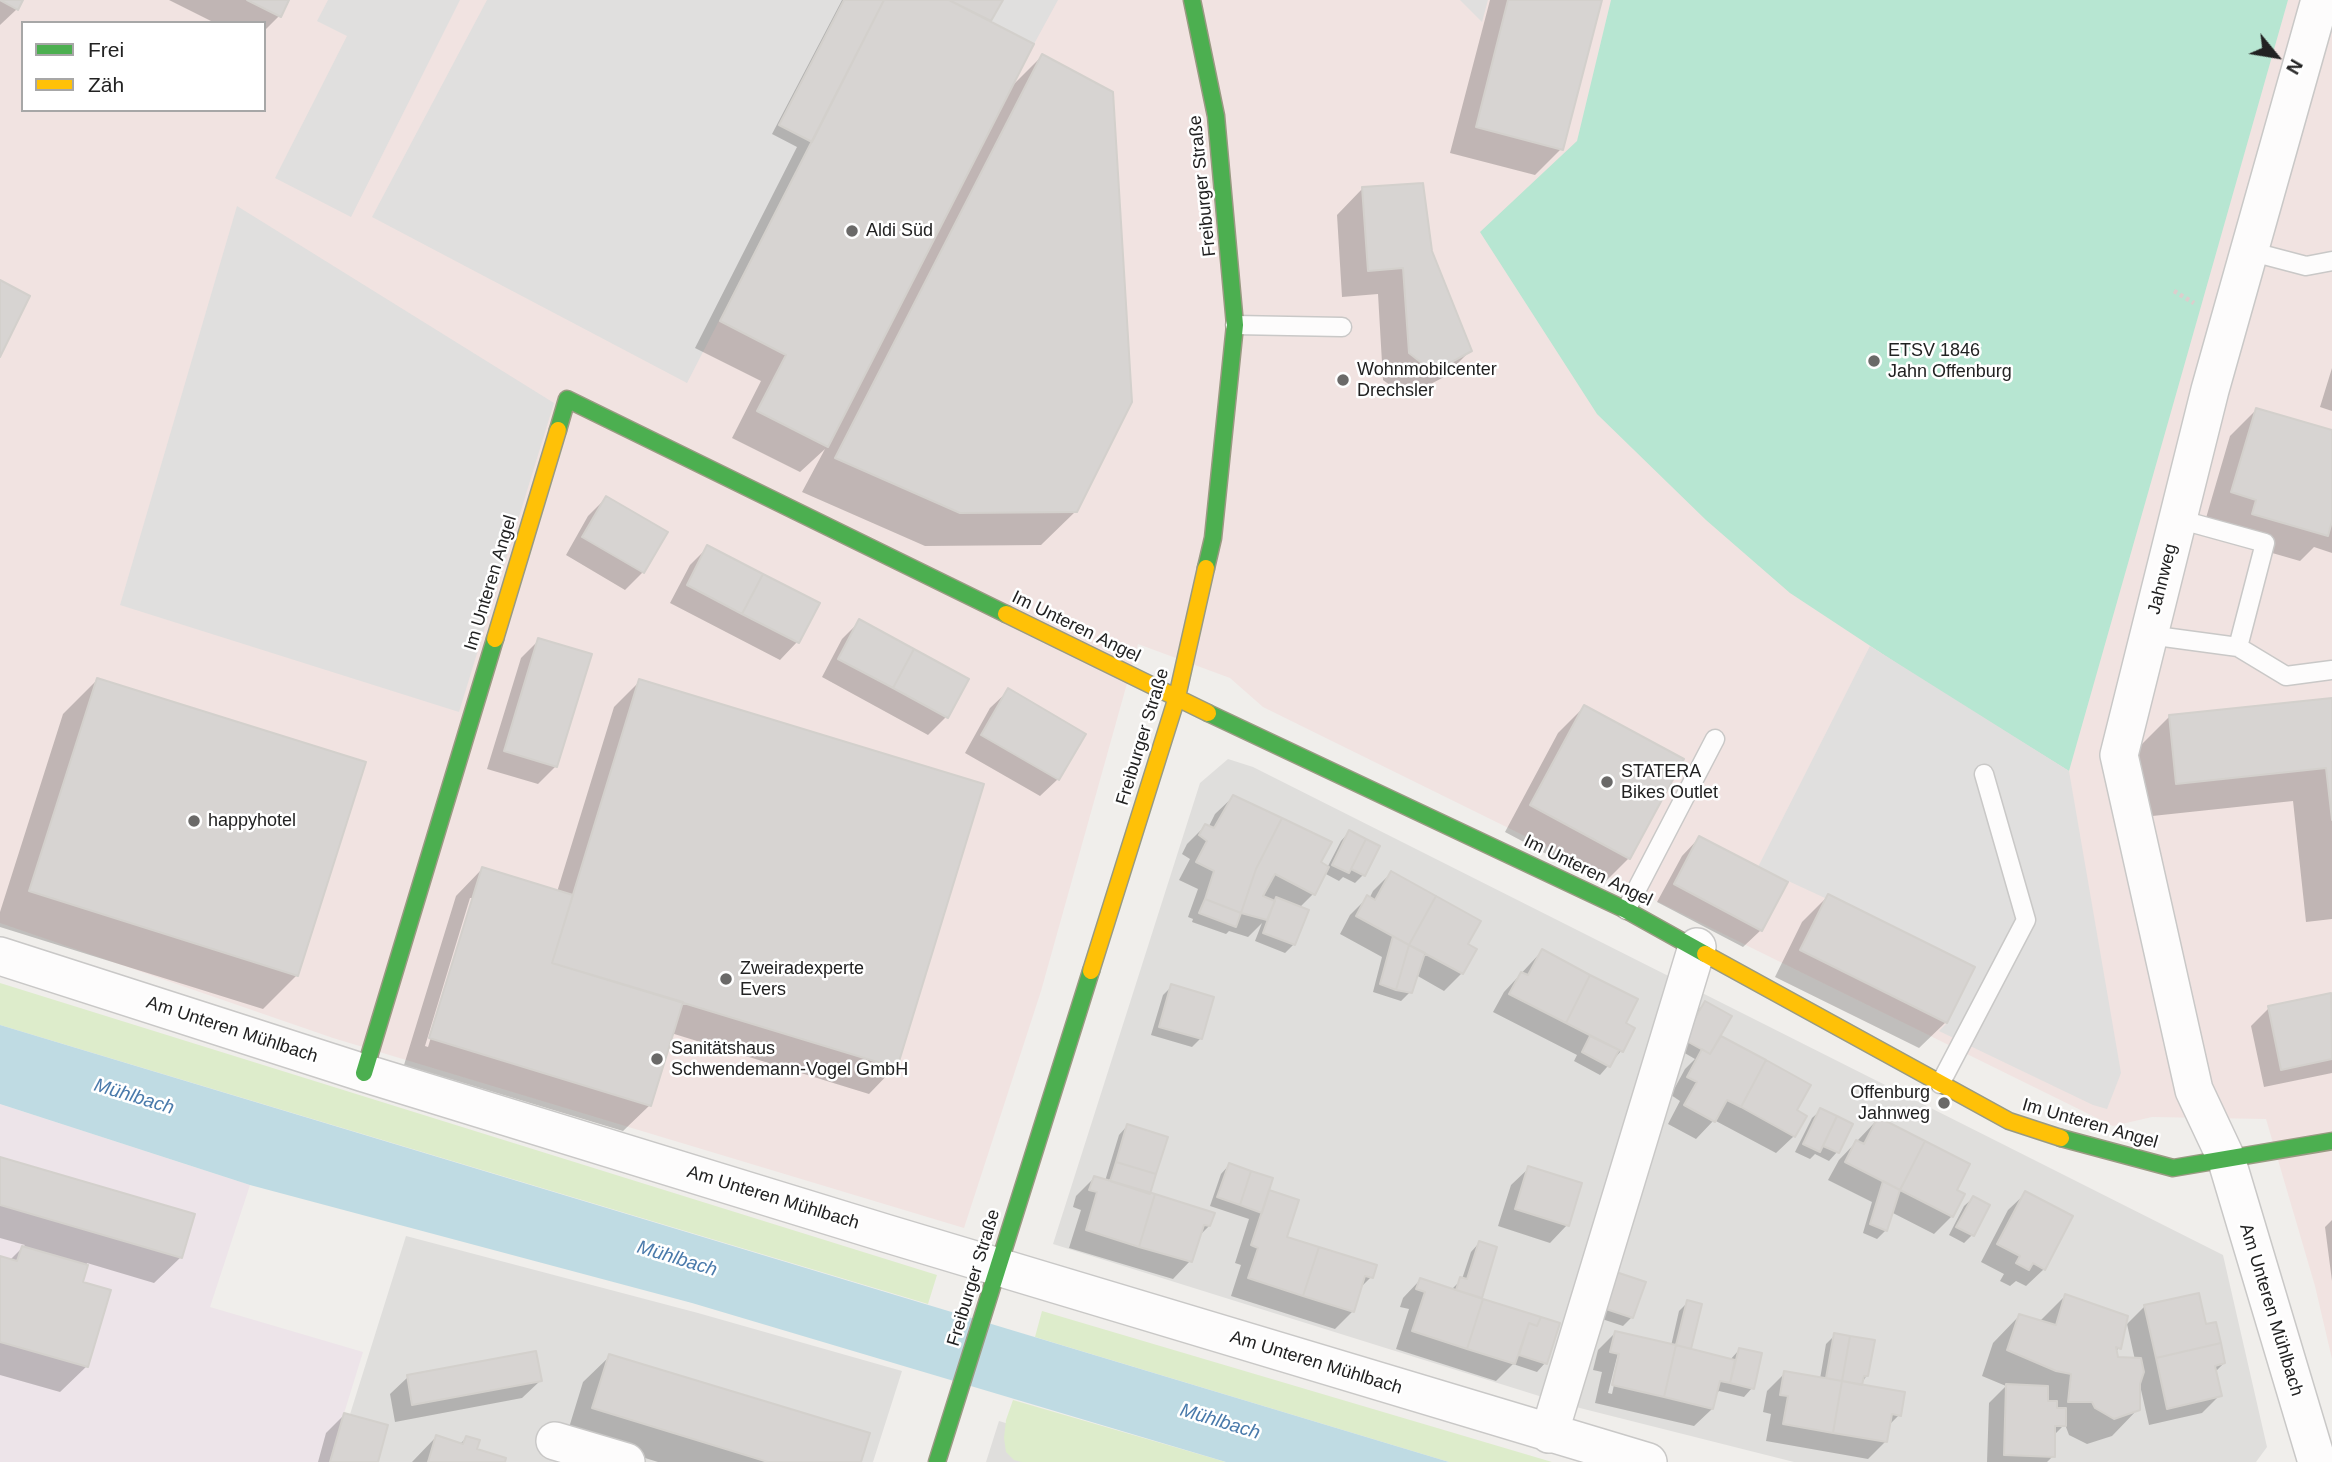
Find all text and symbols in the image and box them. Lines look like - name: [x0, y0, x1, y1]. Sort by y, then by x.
- legend: [21, 21, 266, 112]
- north arrow: [2241, 21, 2311, 91]
- text: Frei: [88, 38, 124, 61]
- text: N: [2282, 56, 2307, 78]
- text: Zäh: [88, 73, 124, 96]
- street label: Freiburger Straße: [1185, 114, 1221, 258]
- place label: Aldi Süd: [866, 220, 933, 242]
- marker: Aldi Süd: [844, 223, 860, 239]
- place label: ETSV 1846 Jahn Offenburg: [1888, 340, 2012, 382]
- marker: ETSV 1846 Jahn Offenburg: [1866, 353, 1882, 369]
- place label: Wohnmobilcenter Drechsler: [1357, 359, 1497, 402]
- marker: Wohnmobilcenter Drechsler: [1335, 372, 1351, 388]
- street label: Im Unteren Angel: [460, 513, 522, 653]
- street label: Jahnweg: [2144, 541, 2182, 617]
- street label: Im Unteren Angel: [1008, 587, 1144, 667]
- street label: Freiburger Straße: [1112, 666, 1174, 808]
- place label: STATERA Bikes Outlet: [1621, 761, 1718, 804]
- marker: STATERA Bikes Outlet: [1599, 774, 1615, 790]
- place label: happyhotel: [208, 810, 296, 832]
- marker: happyhotel: [186, 813, 202, 829]
- street label: Im Unteren Angel: [1520, 831, 1656, 911]
- place label: Zweiradexperte Evers: [740, 958, 864, 1000]
- marker: Zweiradexperte Evers: [718, 971, 734, 987]
- street label: Am Unteren Mühlbach: [144, 992, 320, 1068]
- place label: Sanitätshaus Schwendemann-Vogel GmbH: [671, 1038, 908, 1080]
- marker: Sanitätshaus Schwendemann-Vogel GmbH: [649, 1051, 665, 1067]
- water label: Mühlbach: [91, 1074, 177, 1120]
- place label: Offenburg Jahnweg: [1850, 1082, 1930, 1124]
- street label: Im Unteren Angel: [2020, 1094, 2160, 1154]
- marker: Offenburg Jahnweg: [1936, 1095, 1952, 1111]
- street label: Am Unteren Mühlbach: [684, 1161, 862, 1235]
- street label: Freiburger Straße: [943, 1207, 1005, 1349]
- street label: Am Unteren Mühlbach: [2234, 1221, 2308, 1399]
- water label: Mühlbach: [634, 1236, 720, 1282]
- street label: Am Unteren Mühlbach: [1227, 1326, 1405, 1400]
- water label: Mühlbach: [1177, 1399, 1263, 1445]

